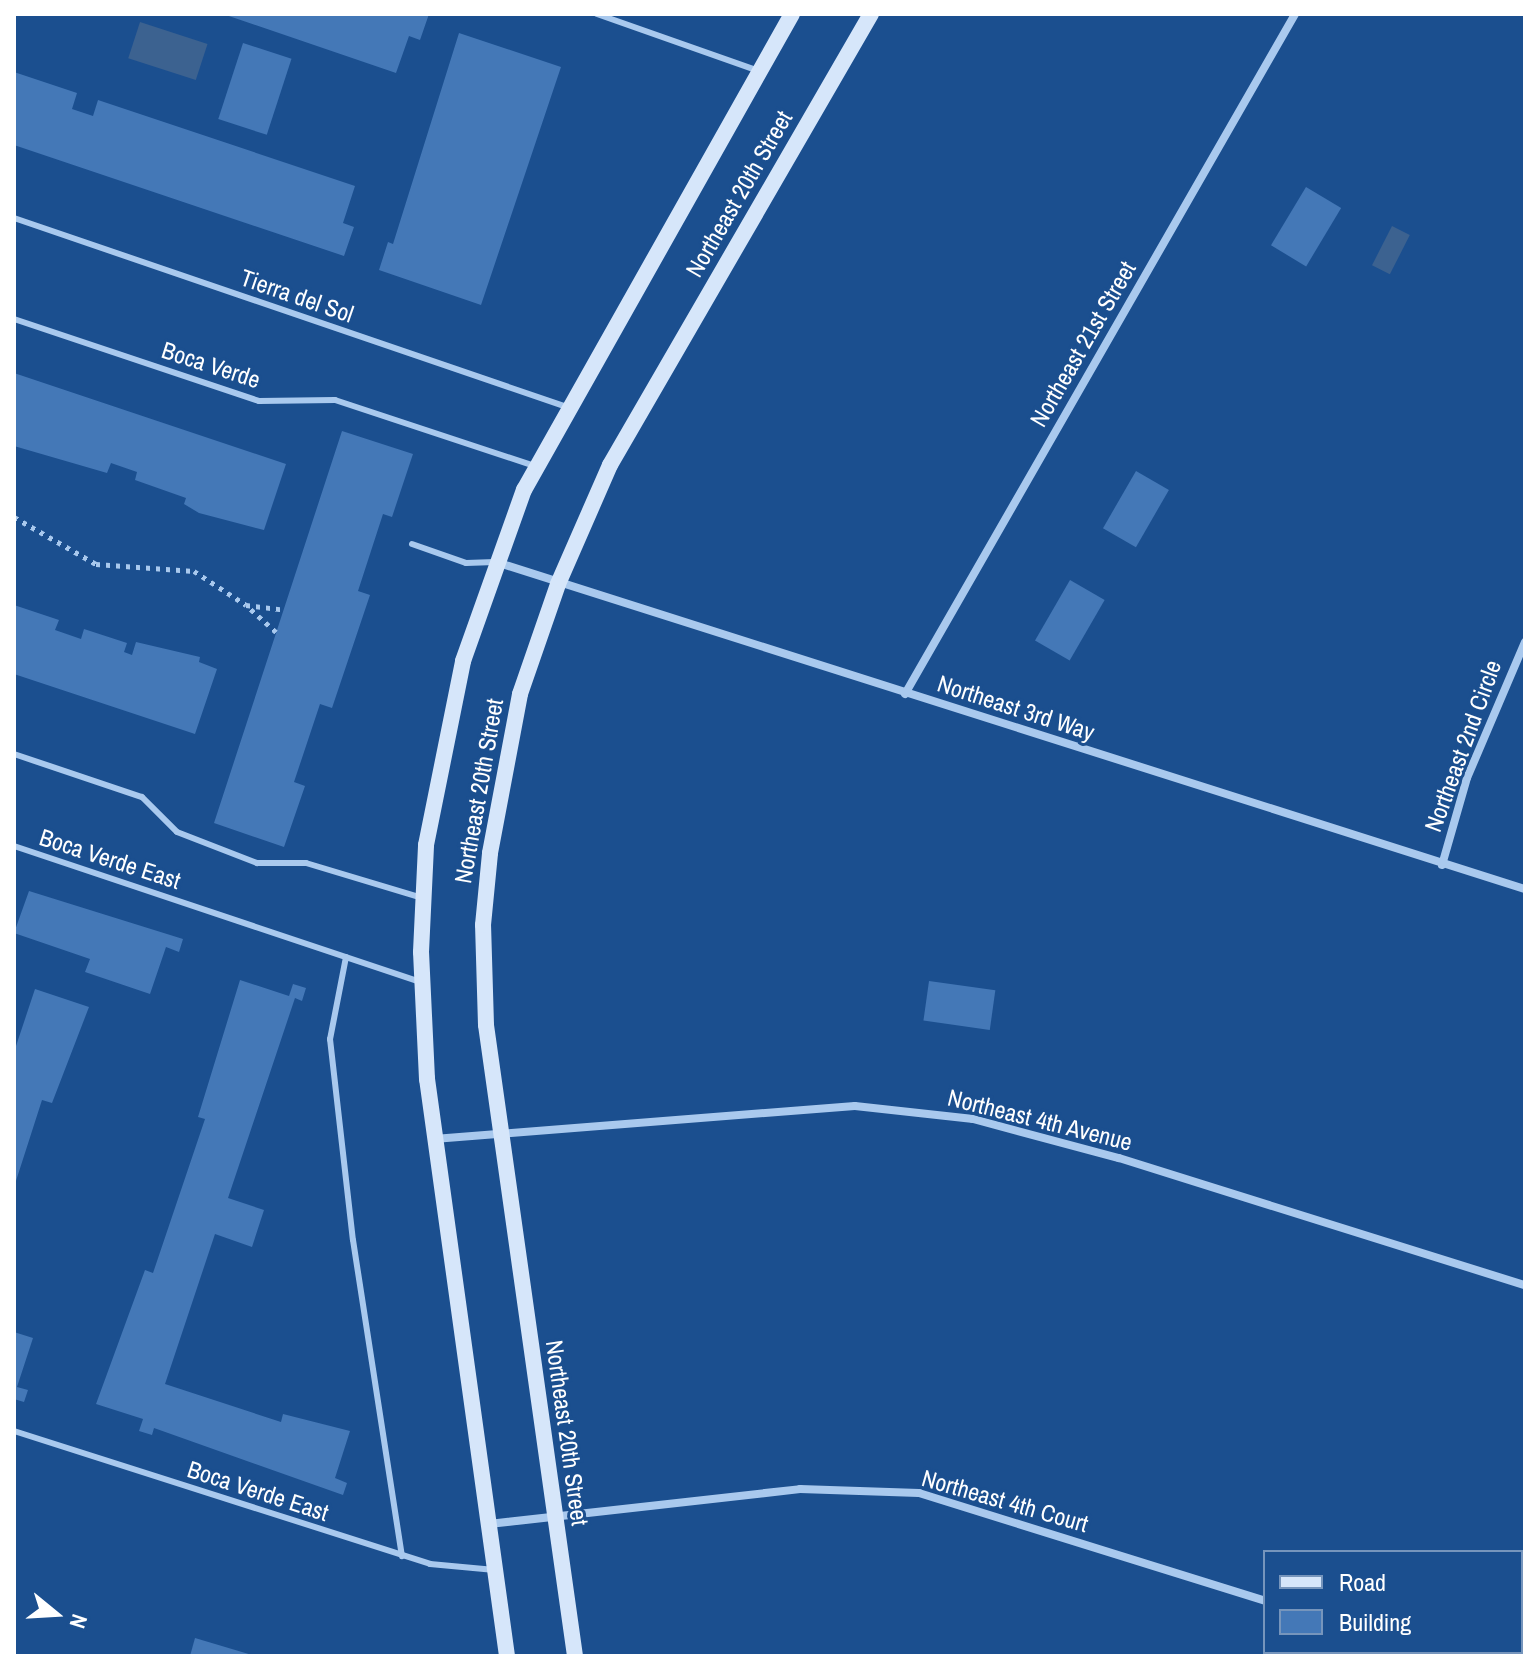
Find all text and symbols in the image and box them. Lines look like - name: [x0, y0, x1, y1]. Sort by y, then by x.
- street label: Northeast 20th Street: [680, 106, 798, 282]
- street label: Northeast 21st Street: [1024, 256, 1142, 432]
- street label: Tierra del Sol: [237, 263, 357, 329]
- street label: Boca Verde: [158, 336, 264, 394]
- street label: Northeast 2nd Circle: [1419, 656, 1507, 836]
- street label: Northeast 3rd Way: [934, 669, 1098, 747]
- street label: Northeast 20th Street: [449, 696, 509, 886]
- street label: Boca Verde East: [36, 823, 184, 895]
- street label: Northeast 4th Avenue: [944, 1083, 1136, 1157]
- street label: Northeast 20th Street: [540, 1338, 594, 1528]
- street label: Boca Verde East: [184, 1455, 332, 1527]
- street label: Northeast 4th Court: [918, 1463, 1092, 1539]
- legend: [1263, 1550, 1523, 1654]
- text: Road: [1339, 1566, 1386, 1598]
- north arrow: [16, 1574, 96, 1654]
- text: Building: [1339, 1606, 1411, 1638]
- text: N: [63, 1611, 95, 1632]

